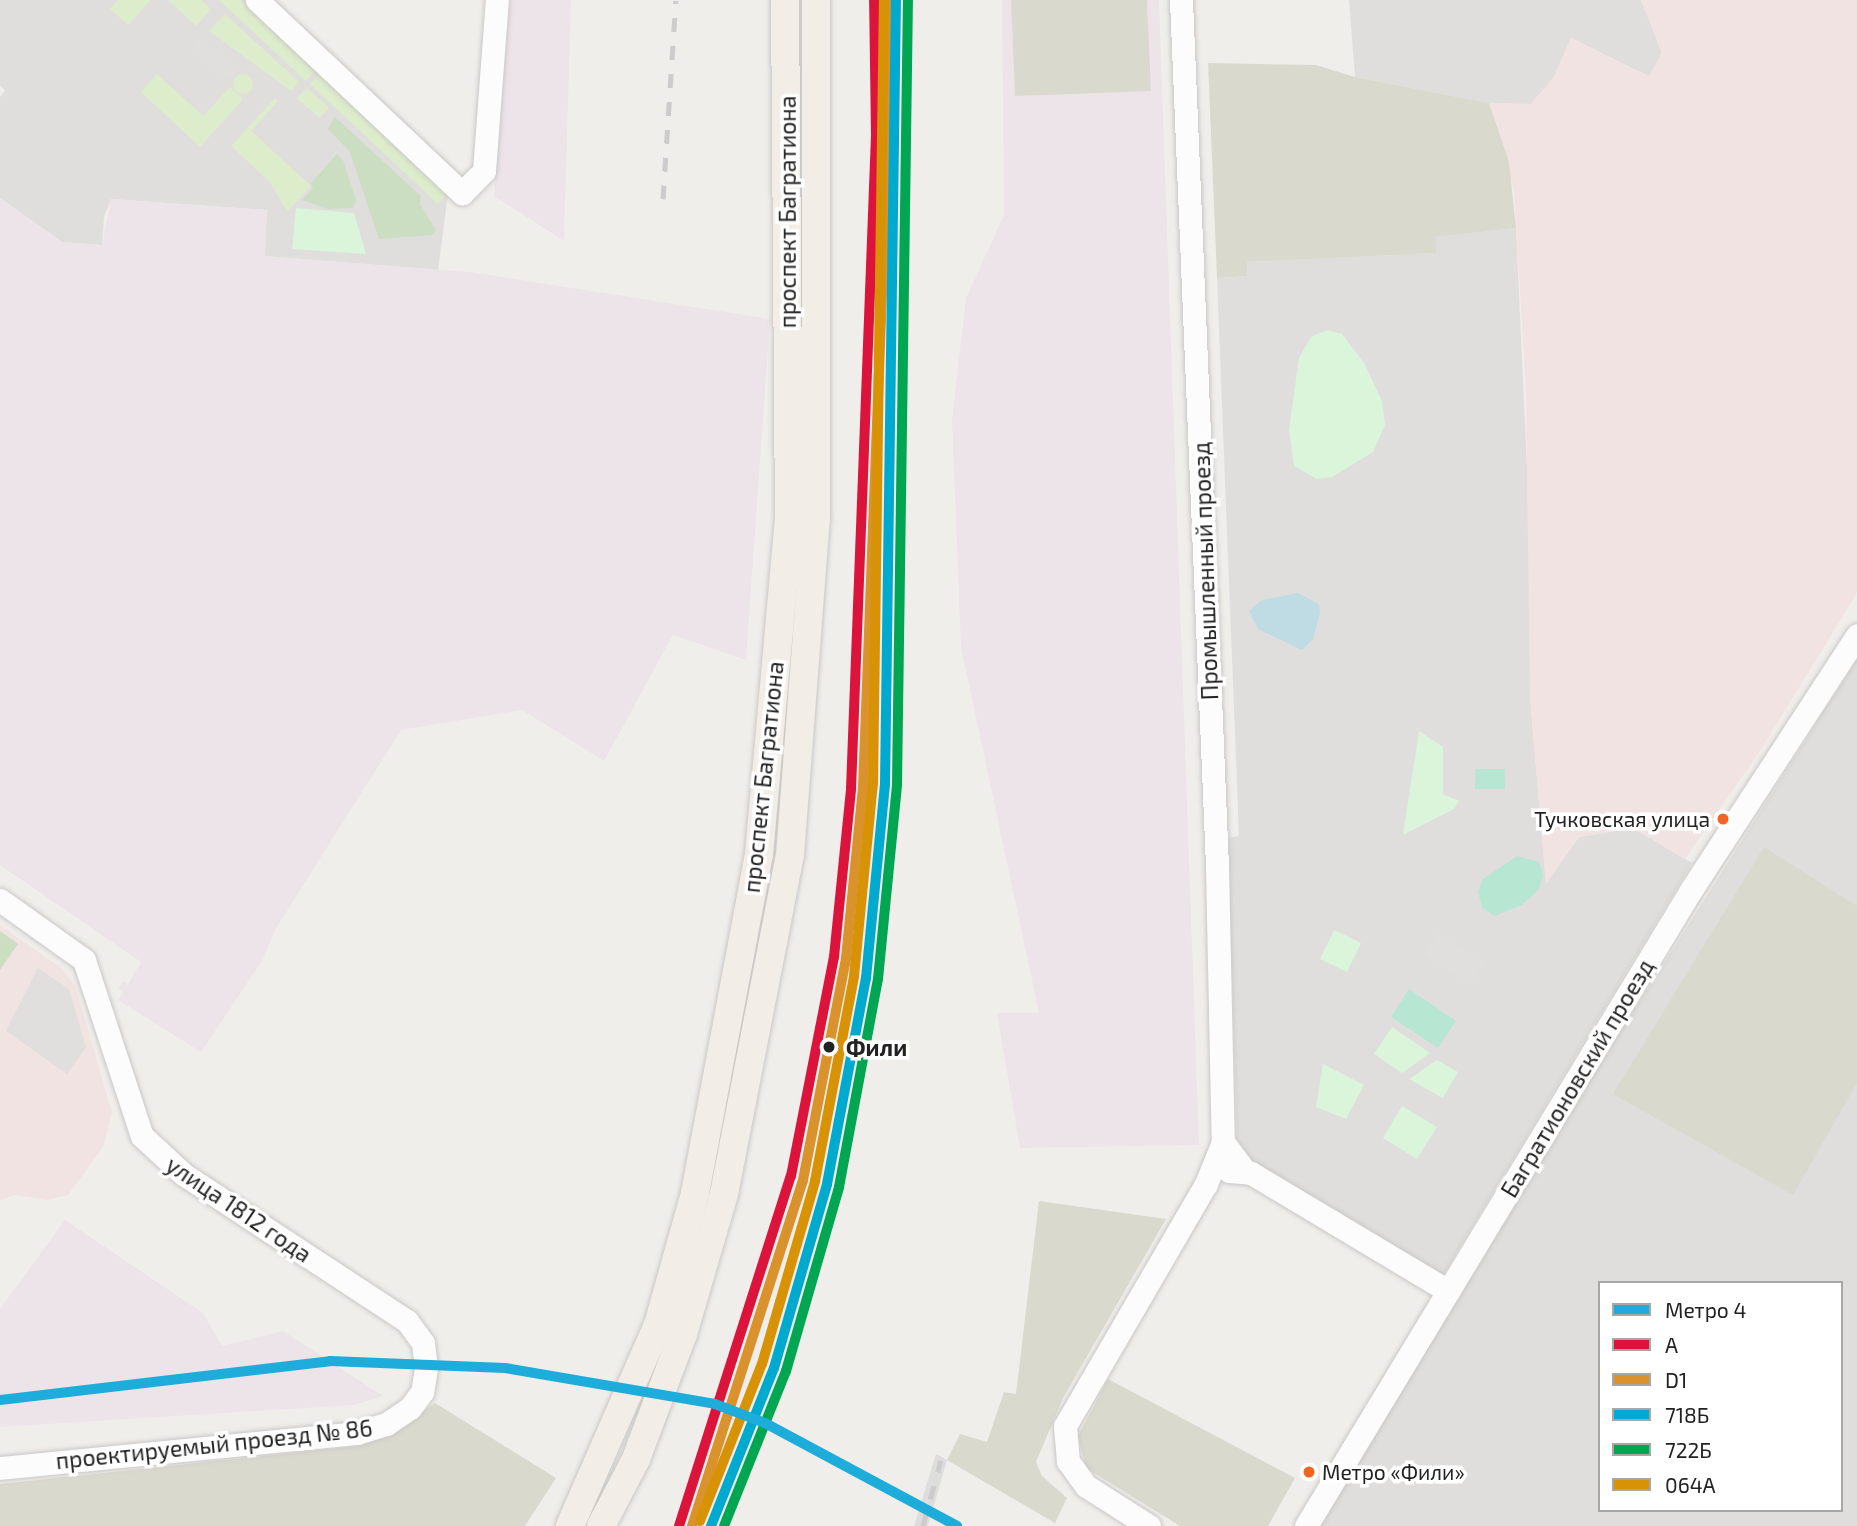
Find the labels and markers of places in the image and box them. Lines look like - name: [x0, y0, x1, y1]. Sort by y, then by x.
- place label: Тучковская улица: [1534, 806, 1710, 832]
- marker: Тучковская улица: [1716, 812, 1730, 826]
- place label: Фили: [846, 1033, 907, 1061]
- marker: Фили: [818, 1036, 840, 1058]
- place label: Метро «Фили»: [1322, 1459, 1465, 1485]
- marker: Метро «Фили»: [1302, 1465, 1316, 1479]

